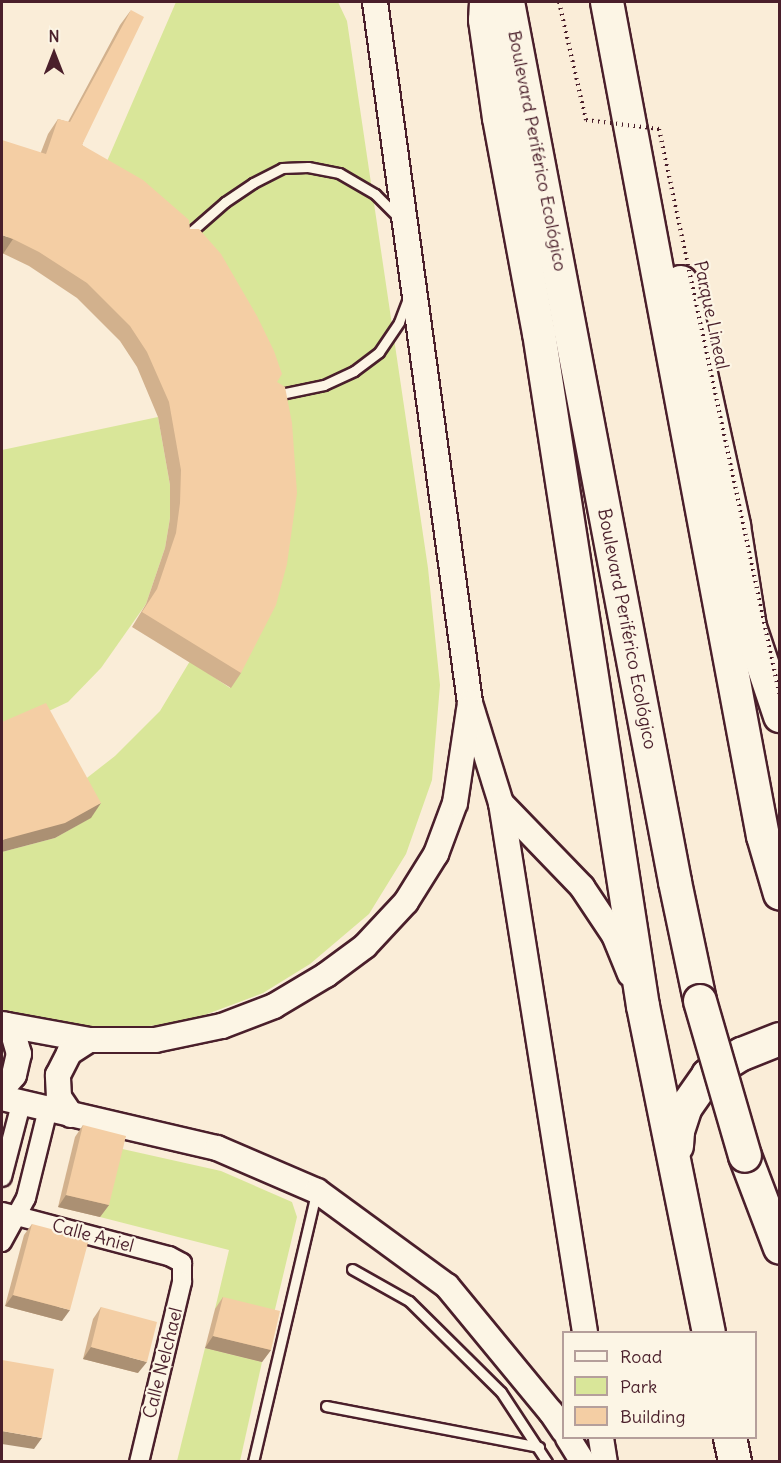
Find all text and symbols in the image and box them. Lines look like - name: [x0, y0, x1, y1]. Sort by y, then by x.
- north arrow: [24, 24, 84, 84]
- text: N: [48, 26, 60, 46]
- street label: Boulevard Periférico Ecológico: [503, 29, 571, 273]
- street label: Parque Lineal: [689, 259, 733, 371]
- street label: Boulevard Periférico Ecológico: [593, 507, 661, 751]
- street label: Calle Aniel: [50, 1215, 136, 1257]
- street label: Calle Nelchael: [139, 1305, 187, 1421]
- legend: [562, 1331, 757, 1439]
- text: Road: [620, 1345, 662, 1368]
- text: Park: [620, 1375, 657, 1398]
- text: Building: [620, 1405, 685, 1428]

